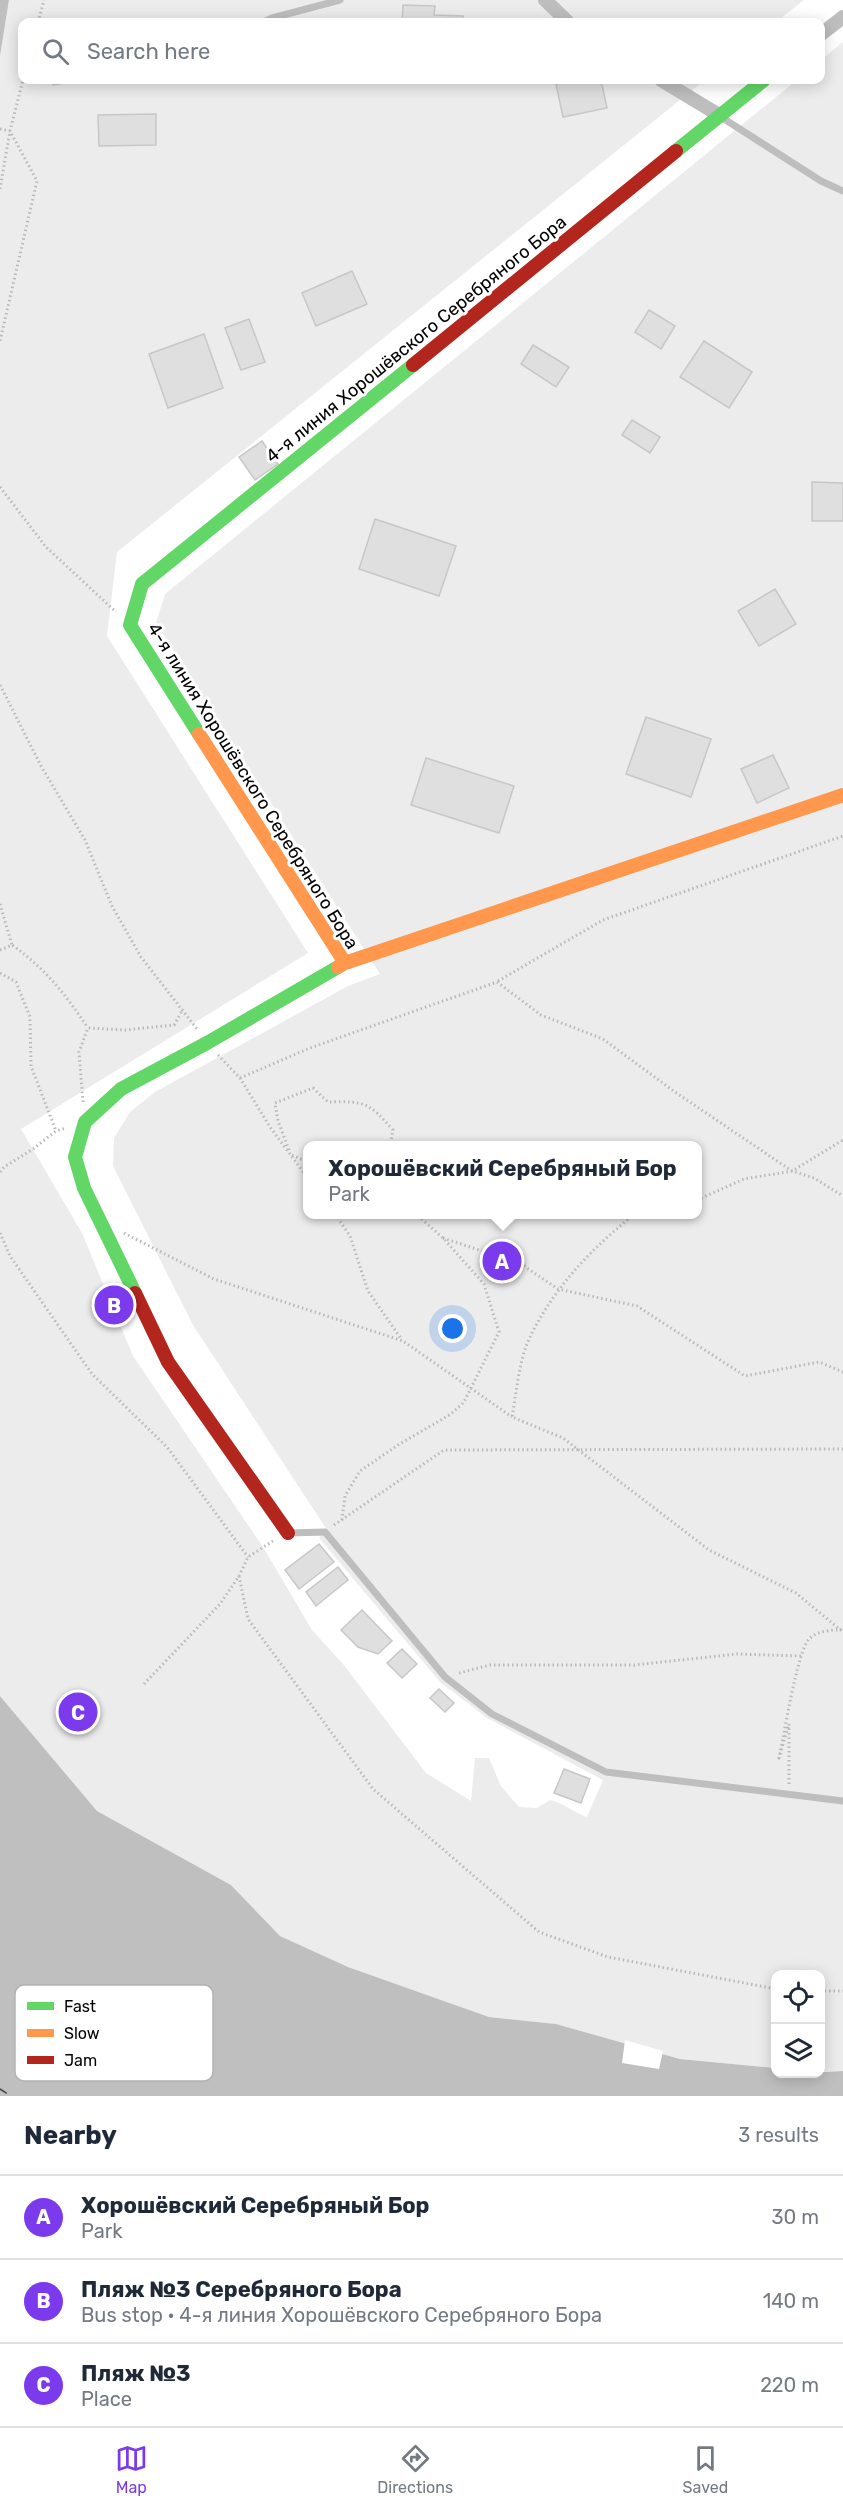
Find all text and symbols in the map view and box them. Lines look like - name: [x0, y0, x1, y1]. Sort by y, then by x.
- search box: [18, 18, 825, 84]
- icon: search: [39, 35, 72, 68]
- text: Search here: [87, 38, 210, 65]
- street label: 4-я линия Хорошёвского Серебряного Бора: [261, 211, 571, 467]
- street label: 4-я линия Хорошёвского Серебряного Бора: [143, 619, 363, 953]
- popup: [303, 1141, 702, 1219]
- text: Хорошёвский Серебряный Бор: [328, 1155, 677, 1182]
- text: Park: [328, 1182, 370, 1206]
- pin: A: [482, 1238, 522, 1284]
- pin: B: [94, 1282, 134, 1328]
- your location: [438, 1314, 467, 1343]
- pin: C: [58, 1690, 98, 1734]
- map controls: [771, 1970, 825, 2078]
- button: locate: [771, 1970, 825, 2024]
- legend: [15, 1985, 213, 2081]
- text: Fast: [64, 1997, 96, 2016]
- text: Slow: [64, 2024, 100, 2043]
- button: layers: [771, 2024, 825, 2078]
- text: Jam: [64, 2051, 97, 2070]
- text: Nearby: [24, 2120, 117, 2151]
- text: 3 results: [738, 2123, 819, 2147]
- text: Хорошёвский Серебряный Бор: [81, 2192, 429, 2219]
- text: A: [36, 2205, 51, 2229]
- text: 30 m: [772, 2205, 819, 2229]
- text: Park: [81, 2219, 123, 2243]
- text: Пляж №3 Cеребряного Бора: [81, 2276, 402, 2303]
- text: B: [36, 2289, 51, 2313]
- text: 140 m: [763, 2289, 819, 2313]
- text: Bus stop · 4-я линия Хорошёвского Серебряного Бора: [81, 2303, 602, 2327]
- text: Пляж №3: [81, 2360, 191, 2387]
- text: C: [36, 2373, 51, 2397]
- text: 220 m: [760, 2373, 819, 2397]
- text: Place: [81, 2387, 132, 2411]
- tab: Map: [115, 2442, 148, 2497]
- tab: Directions: [377, 2442, 453, 2497]
- tab: Saved: [683, 2442, 728, 2497]

